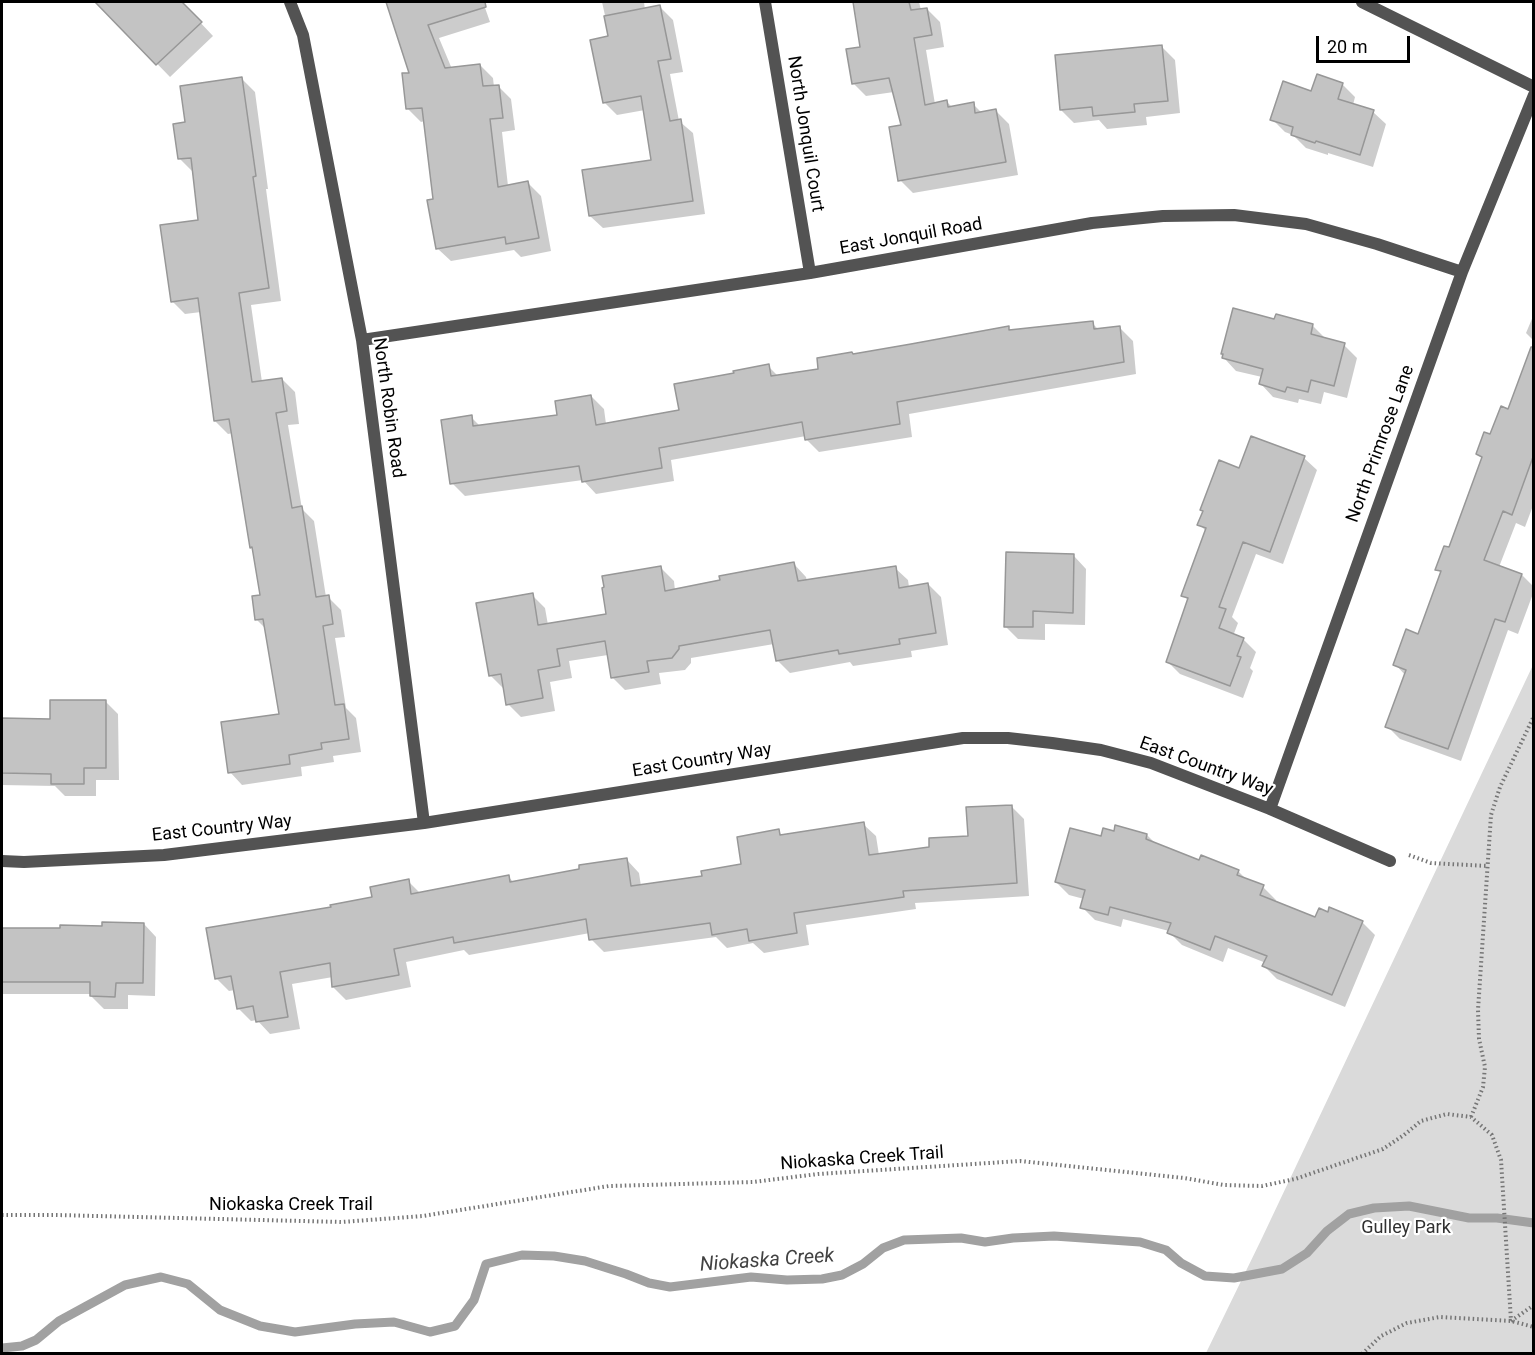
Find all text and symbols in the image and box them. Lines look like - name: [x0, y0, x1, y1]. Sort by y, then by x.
- scale bar: [1319, 24, 1414, 62]
- text: 20 m: [1327, 36, 1367, 57]
- street label: North Jonquil Court: [782, 54, 828, 214]
- street label: East Jonquil Road: [838, 214, 984, 260]
- street label: North Robin Road: [367, 336, 409, 480]
- street label: North Primrose Lane: [1342, 362, 1420, 526]
- street label: East Country Way: [1136, 733, 1276, 801]
- street label: East Country Way: [631, 739, 773, 783]
- street label: East Country Way: [151, 811, 293, 847]
- street label: Niokaska Creek Trail: [780, 1143, 944, 1175]
- street label: Niokaska Creek Trail: [209, 1194, 373, 1216]
- park label: Gulley Park: [1361, 1217, 1451, 1239]
- water label: Niokaska Creek: [699, 1244, 835, 1278]

